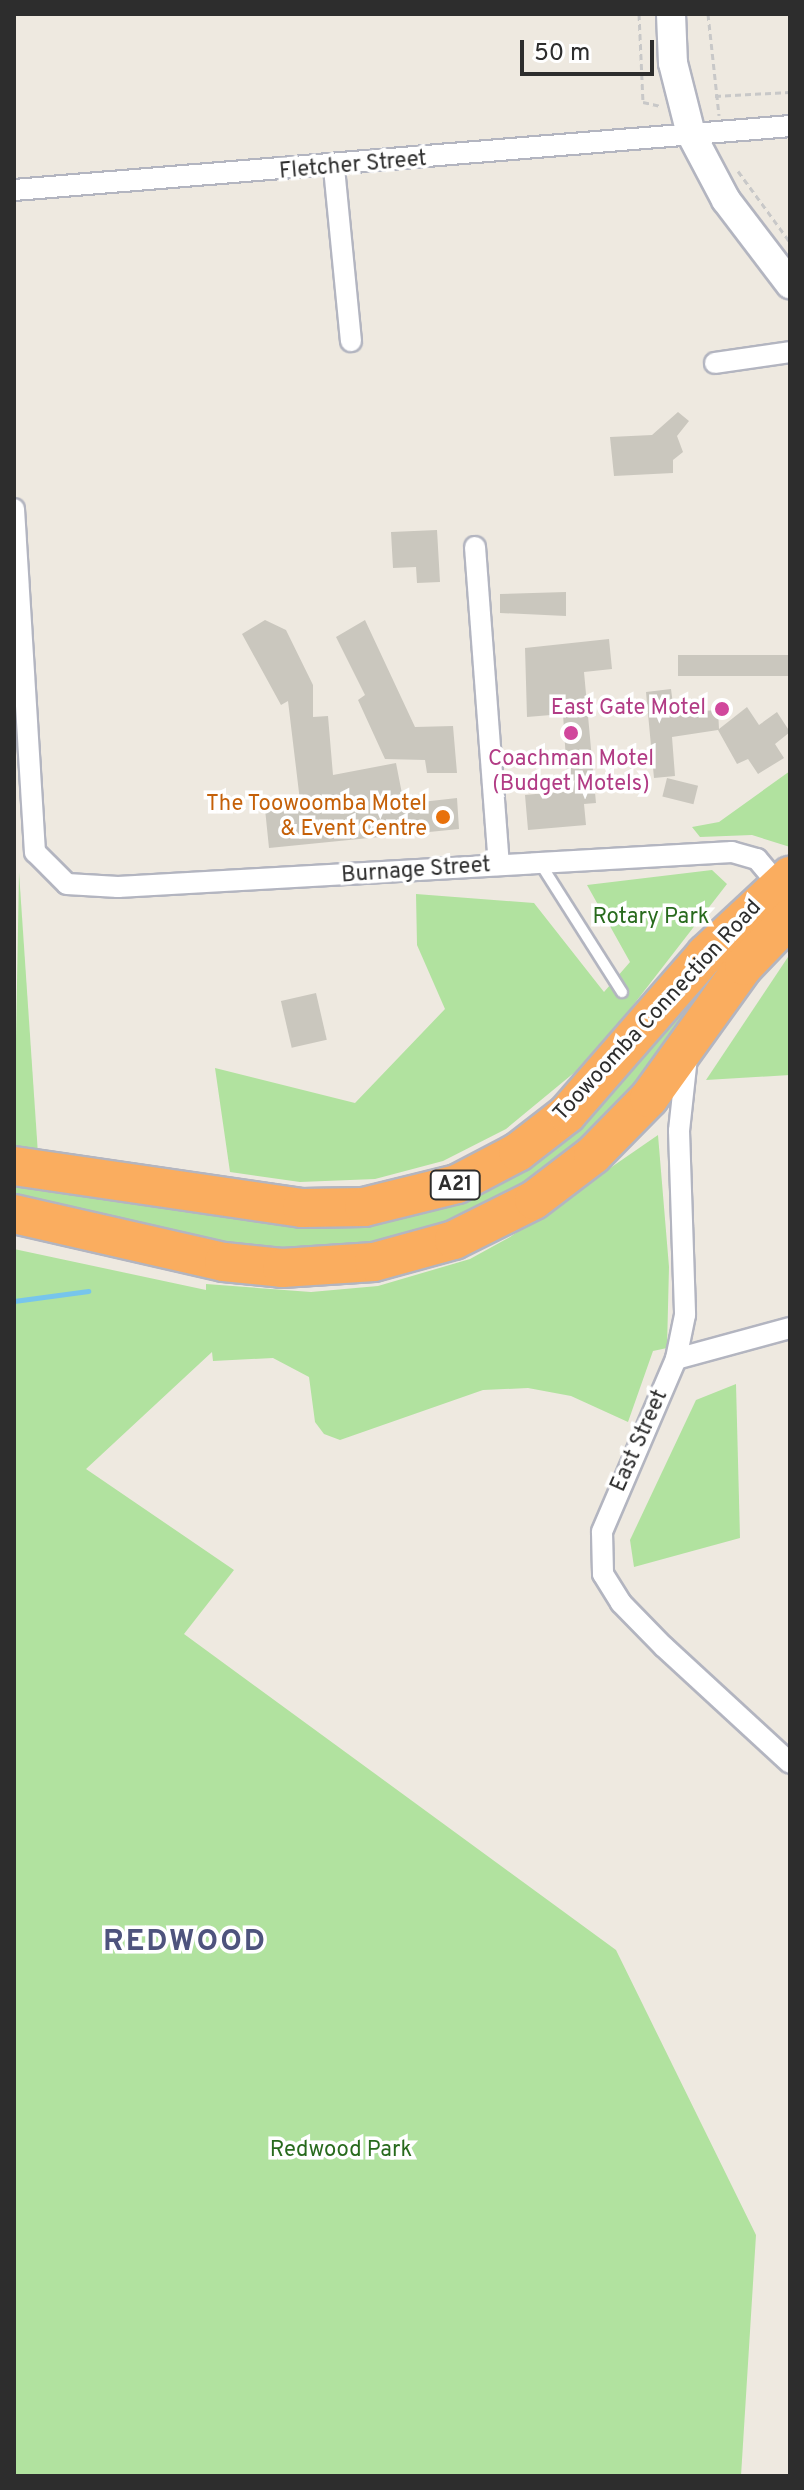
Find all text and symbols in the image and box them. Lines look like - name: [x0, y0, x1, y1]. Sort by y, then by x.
- scale bar: [524, 24, 658, 74]
- text: 50 m: [534, 39, 590, 69]
- street label: Fletcher Street: [278, 146, 428, 186]
- place label: East Gate Motel: [551, 696, 706, 722]
- marker: East Gate Motel: [713, 700, 731, 718]
- marker: Coachman Motel (Budget Motels): [562, 724, 580, 742]
- place label: Coachman Motel (Budget Motels): [488, 746, 654, 798]
- place label: The Toowoomba Motel & Event Centre: [205, 791, 427, 842]
- marker: The Toowoomba Motel & Event Centre: [434, 808, 452, 826]
- street label: Burnage Street: [340, 853, 492, 889]
- street label: Toowoomba Connection Road: [548, 895, 768, 1127]
- park label: Rotary Park: [592, 905, 710, 931]
- road number: A21: [429, 1169, 481, 1201]
- street label: East Street: [606, 1386, 674, 1496]
- district label: REDWOOD: [103, 1925, 267, 1961]
- park label: Redwood Park: [270, 2138, 412, 2164]

